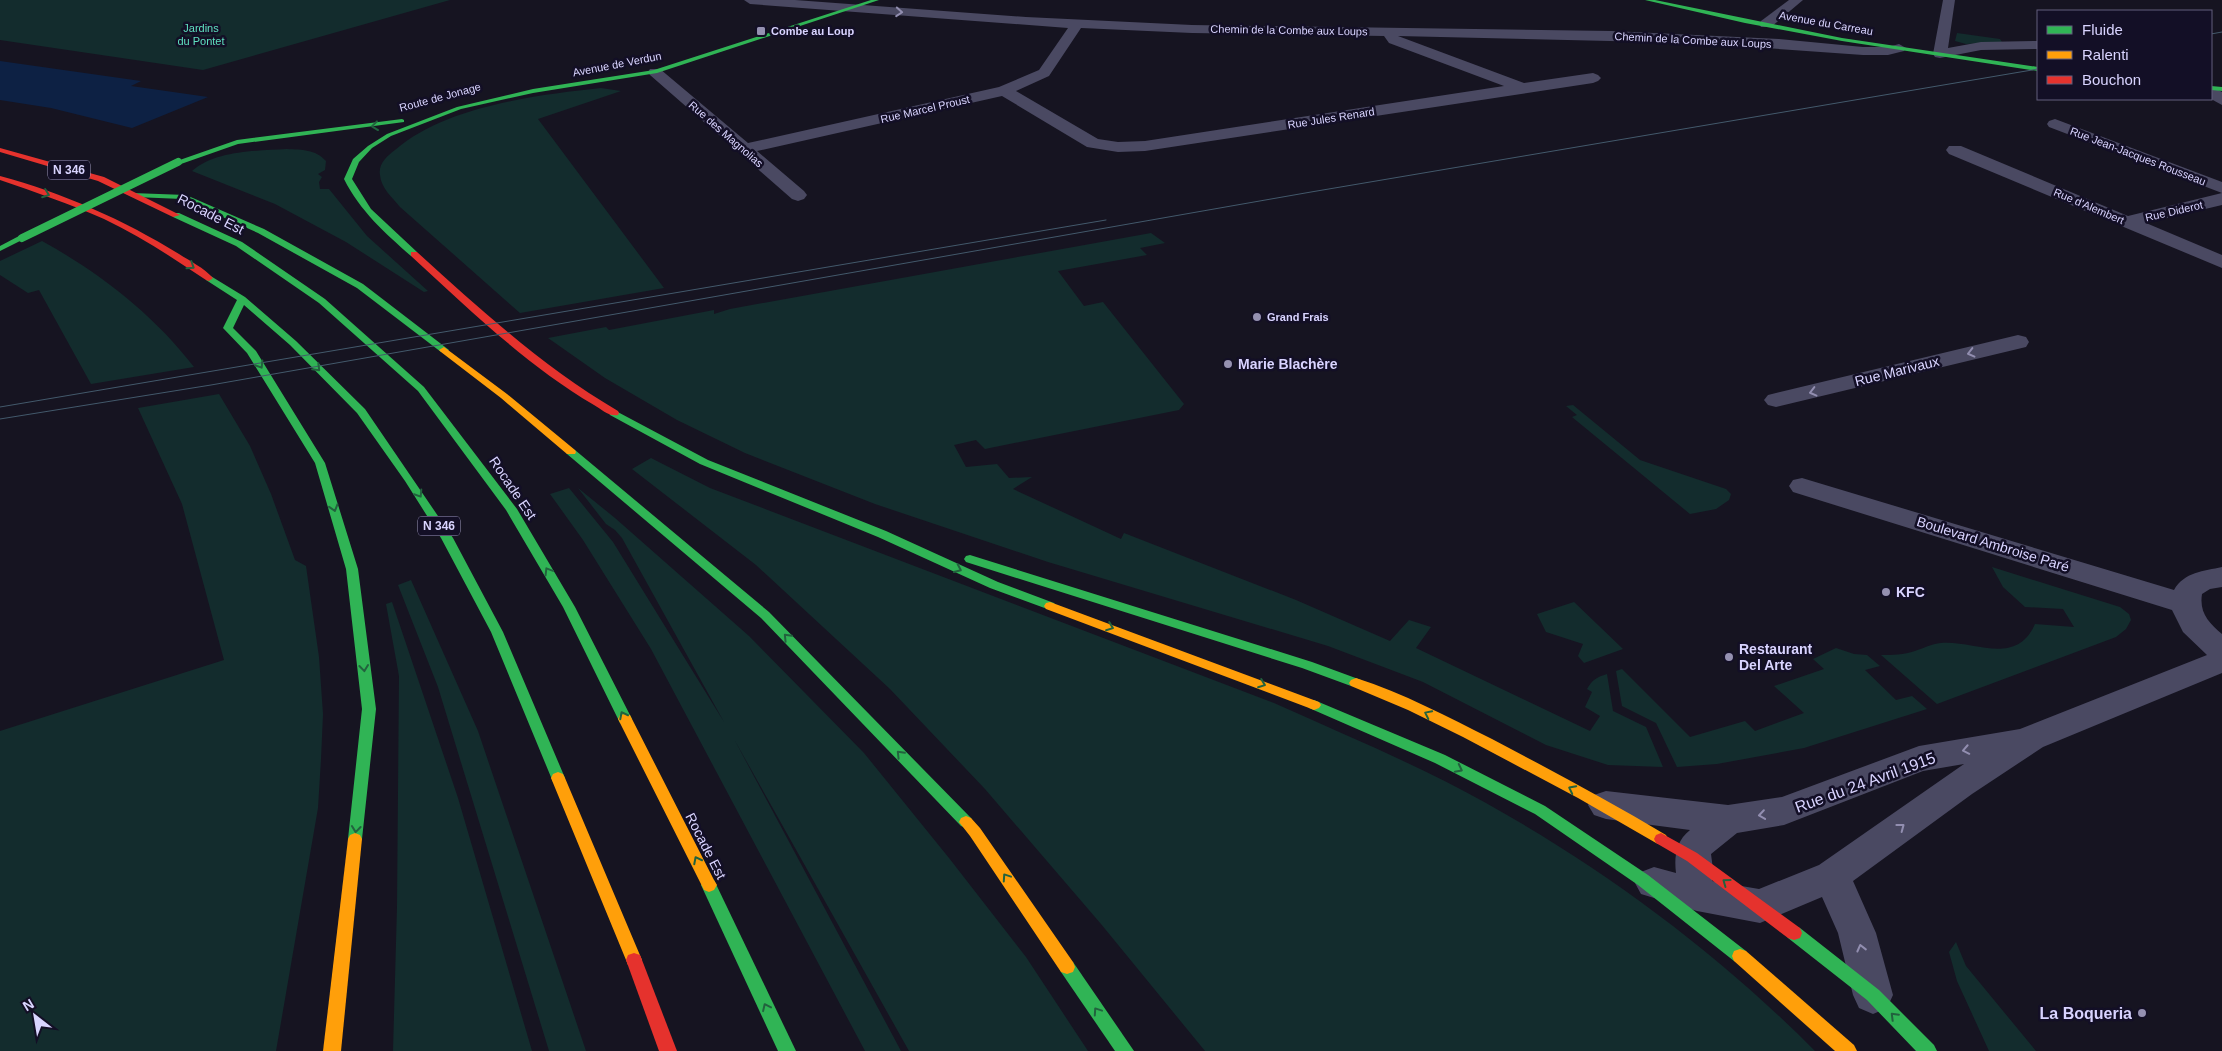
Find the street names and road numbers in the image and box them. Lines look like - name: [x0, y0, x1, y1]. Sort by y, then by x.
- street label: Avenue du Carreau: [1778, 9, 1874, 37]
- street label: Chemin de la Combe aux Loups: [1210, 23, 1368, 37]
- street label: Chemin de la Combe aux Loups: [1614, 30, 1772, 50]
- street label: Avenue de Verdun: [572, 49, 662, 79]
- street label: Route de Jonage: [398, 80, 482, 114]
- street label: Rue Marcel Proust: [879, 93, 971, 125]
- street label: Rue des Magnolias: [687, 99, 766, 170]
- street label: Rue Jules Renard: [1287, 105, 1375, 131]
- street label: Rue Jean-Jacques Rousseau: [2068, 125, 2208, 187]
- road number: N 346: [48, 160, 90, 180]
- street label: Rue d'Alembert: [2052, 186, 2126, 226]
- street label: Rocade Est: [175, 190, 247, 238]
- street label: Rue Diderot: [2144, 199, 2204, 223]
- street label: Rue Marivaux: [1853, 353, 1941, 389]
- street label: Rocade Est: [486, 454, 540, 523]
- street label: Boulevard Ambroise Paré: [1915, 513, 2071, 575]
- road number: N 346: [418, 516, 460, 536]
- street label: Rue du 24 Avril 1915: [1793, 749, 1938, 816]
- street label: Rocade Est: [682, 810, 730, 882]

